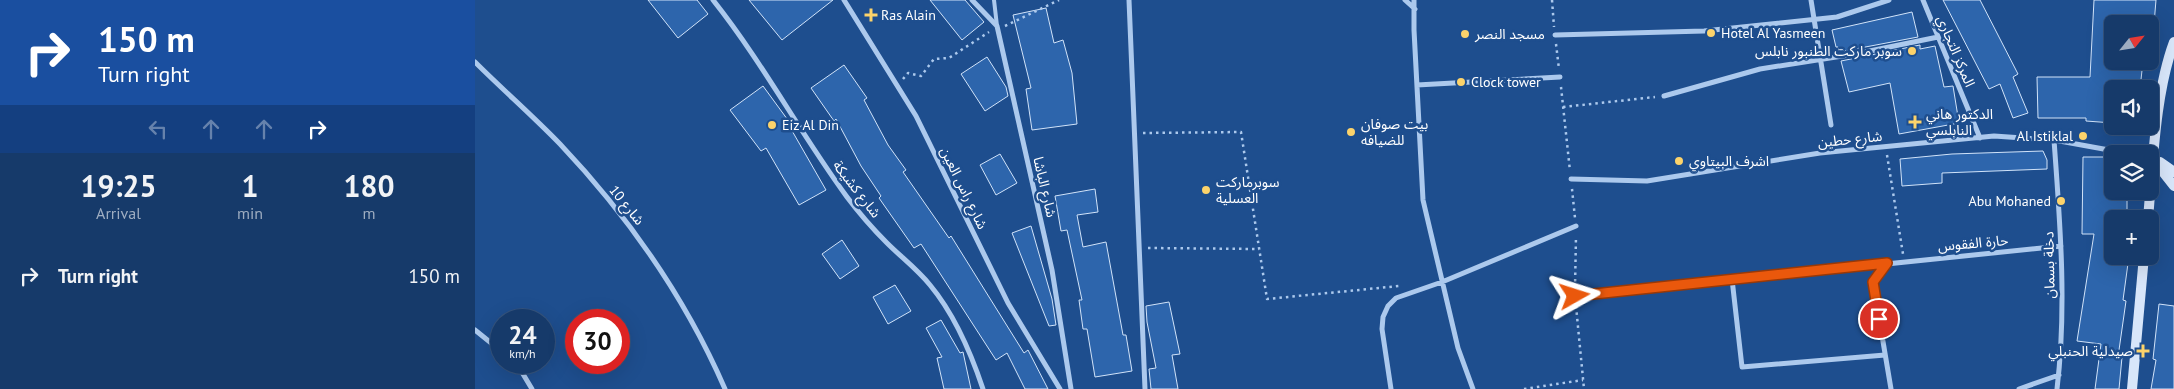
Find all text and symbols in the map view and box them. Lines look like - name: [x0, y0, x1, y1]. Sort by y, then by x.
- place label: Ras Alain: [881, 6, 936, 24]
- marker: Ras Alain: [865, 9, 877, 21]
- street label: المركز التجاري: [1931, 12, 1979, 90]
- north arrow: [2104, 15, 2159, 70]
- map controls: [2104, 15, 2159, 265]
- text: 150 m: [98, 16, 195, 62]
- icon: right: [15, 20, 80, 85]
- place label: Hotel Al Yasmeen: [1721, 24, 1825, 42]
- place label: مسجد النصر: [1474, 25, 1545, 43]
- marker: Hotel Al Yasmeen: [1705, 27, 1717, 39]
- marker: مسجد النصر: [1459, 28, 1471, 40]
- place label: سوبر ماركت الطنبور نابلس: [1755, 42, 1902, 60]
- marker: سوبر ماركت الطنبور نابلس: [1906, 45, 1918, 57]
- text: Turn right: [98, 60, 190, 88]
- place label: Clock tower: [1471, 73, 1541, 91]
- marker: Clock tower: [1455, 76, 1467, 88]
- button: sound: [2104, 80, 2159, 135]
- place label: الدكتور هاني النابلسي: [1926, 105, 1993, 141]
- icon: left: [144, 115, 172, 143]
- icon: ahead: [197, 115, 225, 143]
- icon: ahead: [250, 115, 278, 143]
- icon: right: [303, 115, 331, 143]
- place label: بيت صوفان للضيافه: [1361, 115, 1428, 149]
- marker: الدكتور هاني النابلسي: [1908, 115, 1922, 129]
- place label: Eiz Al Din: [782, 116, 839, 134]
- marker: Eiz Al Din: [766, 119, 778, 131]
- marker: بيت صوفان للضيافه: [1345, 126, 1357, 138]
- street label: شارع حطين: [1817, 127, 1883, 153]
- place label: Al Istiklal: [2017, 127, 2073, 145]
- marker: Al Istiklal: [2077, 130, 2089, 142]
- street label: شارع راس العين: [934, 144, 992, 233]
- button: layers: [2104, 145, 2159, 200]
- place label: اشرف البيتاوي: [1689, 152, 1769, 172]
- street label: شارع الباشا: [1027, 155, 1061, 220]
- marker: اشرف البيتاوي: [1673, 155, 1685, 167]
- street label: شارع كشيكة: [827, 157, 885, 223]
- text: 19:25: [80, 166, 157, 205]
- text: 1: [242, 166, 259, 205]
- text: 180: [343, 166, 395, 205]
- place label: سوبرماركت العسلية: [1216, 173, 1279, 207]
- street label: شارع 10: [604, 181, 649, 230]
- marker: سوبرماركت العسلية: [1200, 184, 1212, 196]
- place label: Abu Mohaned: [1968, 192, 2051, 210]
- marker: Abu Mohaned: [2055, 195, 2067, 207]
- text: Arrival: [96, 203, 141, 223]
- text: min: [237, 203, 263, 223]
- text: m: [363, 203, 376, 223]
- button: +: [2104, 210, 2159, 265]
- street label: حارة الفقوس: [1937, 231, 2009, 255]
- street label: دخلة بسمان: [2039, 231, 2059, 299]
- icon: right: [15, 262, 43, 290]
- text: Turn right: [58, 264, 138, 288]
- text: 150 m: [408, 264, 460, 288]
- position arrow: [1548, 269, 1600, 321]
- pin: [1858, 298, 1900, 340]
- icon: arrive: [1865, 305, 1893, 333]
- speed limit sign: 30: [565, 309, 630, 374]
- text: 24: [508, 319, 537, 351]
- place label: صيدلية الحنبلي: [2048, 342, 2133, 362]
- marker: صيدلية الحنبلي: [2137, 345, 2149, 357]
- text: km/h: [509, 346, 536, 361]

